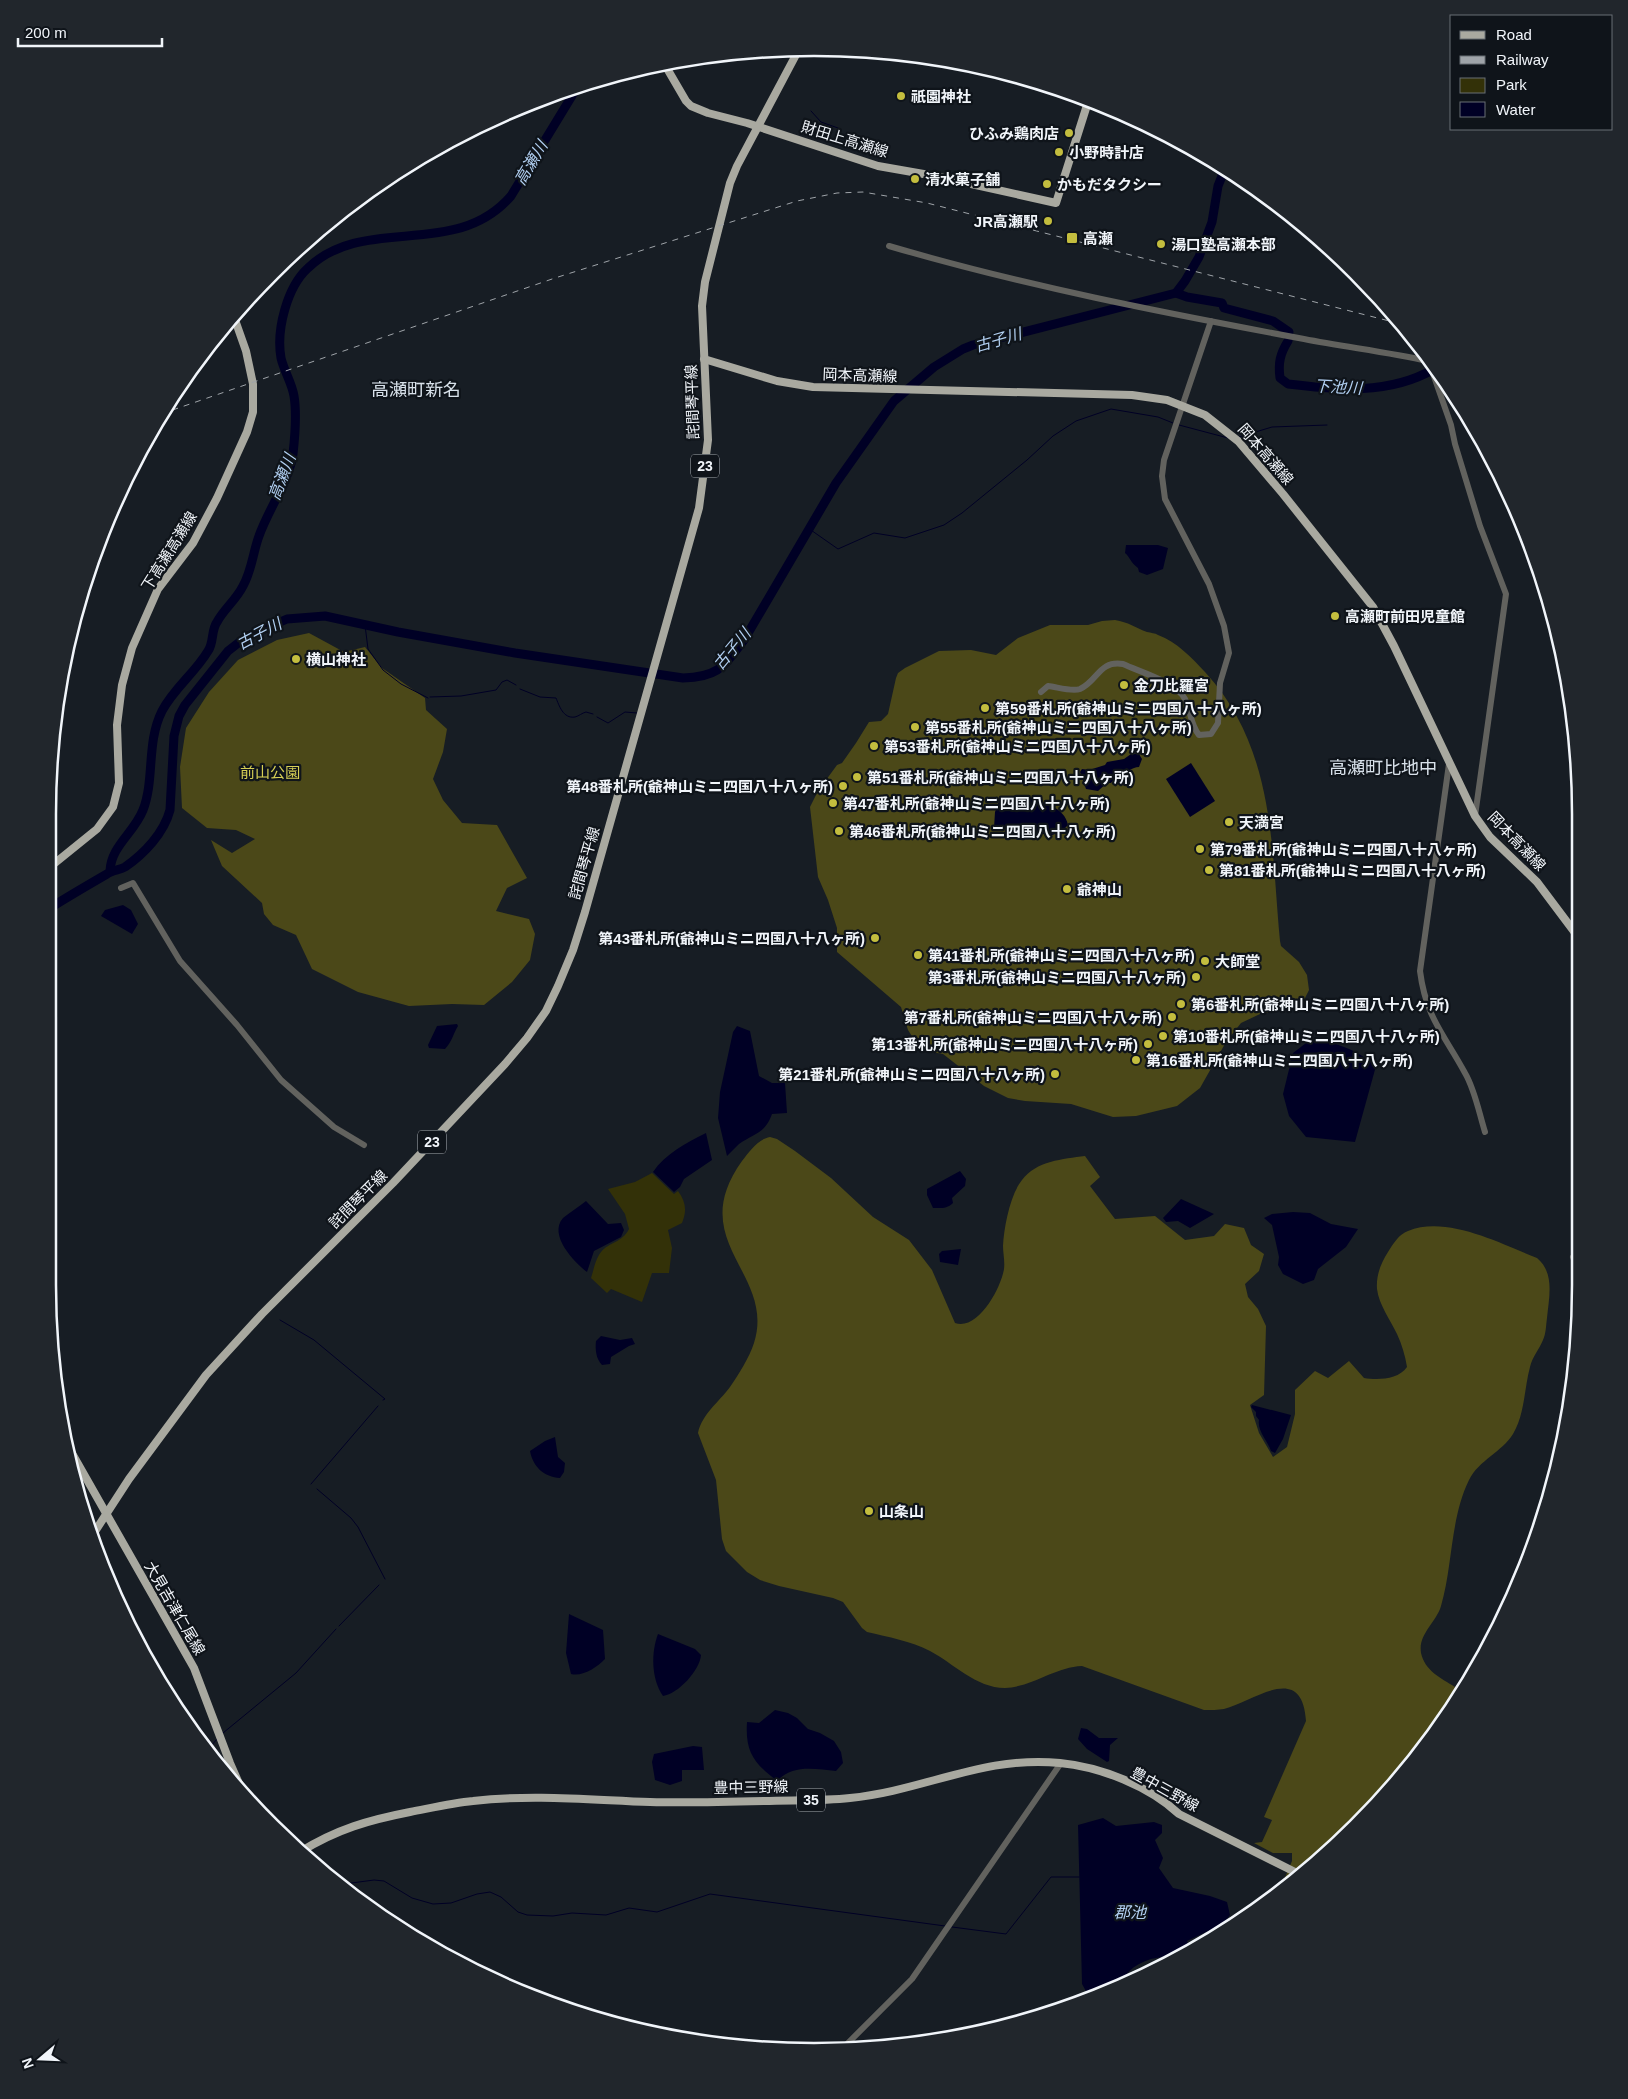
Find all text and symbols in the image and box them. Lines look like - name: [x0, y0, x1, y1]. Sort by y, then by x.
- scale bar: [18, 15, 161, 47]
- legend: [1450, 15, 1613, 130]
- text: 200 m: [25, 24, 67, 41]
- text: Road: [1496, 26, 1532, 43]
- text: Railway: [1496, 51, 1549, 68]
- text: Park: [1496, 76, 1527, 93]
- place label: 祇園神社: [911, 88, 971, 105]
- marker: 祇園神社: [895, 90, 907, 102]
- text: Water: [1496, 101, 1535, 118]
- street label: 財田上高瀬線: [799, 118, 891, 160]
- place label: ひふみ鶏肉店: [969, 125, 1059, 142]
- marker: ひふみ鶏肉店: [1063, 127, 1075, 139]
- water label: 高瀬川: [511, 136, 552, 188]
- place label: 小野時計店: [1069, 144, 1144, 161]
- marker: 小野時計店: [1053, 146, 1065, 158]
- place label: 清水菓子舗: [925, 171, 1000, 188]
- marker: 清水菓子舗: [909, 173, 921, 185]
- place label: かもだタクシー: [1057, 176, 1162, 193]
- marker: かもだタクシー: [1041, 178, 1053, 190]
- place label: JR高瀬駅: [974, 213, 1038, 230]
- marker: JR高瀬駅: [1042, 215, 1054, 227]
- place label: 高瀬: [1083, 230, 1113, 247]
- marker: 高瀬: [1065, 231, 1079, 245]
- place label: 湯口塾高瀬本部: [1171, 236, 1276, 253]
- marker: 湯口塾高瀬本部: [1155, 238, 1167, 250]
- water label: 古子川: [973, 325, 1025, 355]
- street label: 詫間琴平線: [682, 364, 702, 440]
- street label: 岡本高瀬線: [822, 365, 898, 385]
- water label: 下池川: [1314, 377, 1364, 397]
- district label: 高瀬町新名: [371, 380, 461, 400]
- street label: 岡本高瀬線: [1235, 420, 1297, 488]
- water label: 高瀬川: [265, 450, 299, 502]
- road number: 23: [691, 454, 719, 478]
- street label: 下高瀬高瀬線: [138, 508, 200, 594]
- place label: 高瀬町前田児童館: [1345, 608, 1465, 625]
- marker: 高瀬町前田児童館: [1329, 610, 1341, 622]
- water label: 古子川: [234, 614, 286, 653]
- water label: 古子川: [710, 624, 755, 673]
- place label: 横山神社: [306, 651, 366, 668]
- marker: 横山神社: [290, 653, 302, 665]
- place label: 金刀比羅宮: [1134, 677, 1209, 694]
- marker: 金刀比羅宮: [1118, 679, 1130, 691]
- place label: 第59番札所(爺神山ミニ四国八十八ヶ所): [995, 700, 1262, 717]
- marker: 第59番札所(爺神山ミニ四国八十八ヶ所): [979, 702, 991, 714]
- place label: 第55番札所(爺神山ミニ四国八十八ヶ所): [925, 719, 1192, 736]
- marker: 第55番札所(爺神山ミニ四国八十八ヶ所): [909, 721, 921, 733]
- place label: 第53番札所(爺神山ミニ四国八十八ヶ所): [884, 738, 1151, 755]
- marker: 第53番札所(爺神山ミニ四国八十八ヶ所): [868, 740, 880, 752]
- district label: 高瀬町比地中: [1329, 758, 1437, 778]
- park label: 前山公園: [240, 764, 300, 781]
- place label: 第51番札所(爺神山ミニ四国八十八ヶ所): [867, 769, 1134, 786]
- marker: 第51番札所(爺神山ミニ四国八十八ヶ所): [851, 771, 863, 783]
- place label: 第48番札所(爺神山ミニ四国八十八ヶ所): [566, 778, 833, 795]
- marker: 第48番札所(爺神山ミニ四国八十八ヶ所): [837, 780, 849, 792]
- place label: 第47番札所(爺神山ミニ四国八十八ヶ所): [843, 795, 1110, 812]
- marker: 第47番札所(爺神山ミニ四国八十八ヶ所): [827, 797, 839, 809]
- street label: 岡本高瀬線: [1485, 808, 1549, 874]
- place label: 天満宮: [1239, 814, 1284, 831]
- marker: 天満宮: [1223, 816, 1235, 828]
- place label: 第46番札所(爺神山ミニ四国八十八ヶ所): [849, 823, 1116, 840]
- street label: 詫間琴平線: [565, 825, 603, 901]
- marker: 第46番札所(爺神山ミニ四国八十八ヶ所): [833, 825, 845, 837]
- place label: 第79番札所(爺神山ミニ四国八十八ヶ所): [1210, 841, 1477, 858]
- marker: 第79番札所(爺神山ミニ四国八十八ヶ所): [1194, 843, 1206, 855]
- place label: 第81番札所(爺神山ミニ四国八十八ヶ所): [1219, 862, 1486, 879]
- marker: 第81番札所(爺神山ミニ四国八十八ヶ所): [1203, 864, 1215, 876]
- place label: 爺神山: [1077, 881, 1122, 898]
- marker: 爺神山: [1061, 883, 1073, 895]
- place label: 第43番札所(爺神山ミニ四国八十八ヶ所): [598, 930, 865, 947]
- marker: 第43番札所(爺神山ミニ四国八十八ヶ所): [869, 932, 881, 944]
- place label: 第41番札所(爺神山ミニ四国八十八ヶ所): [928, 947, 1195, 964]
- marker: 第41番札所(爺神山ミニ四国八十八ヶ所): [912, 949, 924, 961]
- place label: 大師堂: [1215, 953, 1260, 970]
- marker: 大師堂: [1199, 955, 1211, 967]
- place label: 第3番札所(爺神山ミニ四国八十八ヶ所): [928, 969, 1186, 986]
- marker: 第3番札所(爺神山ミニ四国八十八ヶ所): [1190, 971, 1202, 983]
- place label: 第6番札所(爺神山ミニ四国八十八ヶ所): [1191, 996, 1449, 1013]
- marker: 第6番札所(爺神山ミニ四国八十八ヶ所): [1175, 998, 1187, 1010]
- place label: 第7番札所(爺神山ミニ四国八十八ヶ所): [904, 1009, 1162, 1026]
- marker: 第7番札所(爺神山ミニ四国八十八ヶ所): [1166, 1011, 1178, 1023]
- place label: 第10番札所(爺神山ミニ四国八十八ヶ所): [1173, 1028, 1440, 1045]
- marker: 第10番札所(爺神山ミニ四国八十八ヶ所): [1157, 1030, 1169, 1042]
- place label: 第13番札所(爺神山ミニ四国八十八ヶ所): [871, 1036, 1138, 1053]
- marker: 第13番札所(爺神山ミニ四国八十八ヶ所): [1142, 1038, 1154, 1050]
- place label: 第16番札所(爺神山ミニ四国八十八ヶ所): [1146, 1052, 1413, 1069]
- marker: 第16番札所(爺神山ミニ四国八十八ヶ所): [1130, 1054, 1142, 1066]
- place label: 第21番札所(爺神山ミニ四国八十八ヶ所): [778, 1066, 1045, 1083]
- marker: 第21番札所(爺神山ミニ四国八十八ヶ所): [1049, 1068, 1061, 1080]
- road number: 23: [418, 1130, 446, 1154]
- street label: 詫間琴平線: [325, 1166, 391, 1232]
- place label: 山条山: [879, 1503, 924, 1520]
- marker: 山条山: [863, 1505, 875, 1517]
- street label: 大見吉津仁尾線: [141, 1558, 209, 1658]
- street label: 豊中三野線: [1128, 1763, 1202, 1815]
- street label: 豊中三野線: [713, 1778, 789, 1796]
- road number: 35: [797, 1788, 825, 1812]
- water label: 郡池: [1114, 1904, 1148, 1921]
- north arrow: [15, 2034, 65, 2084]
- text: N: [18, 2056, 37, 2071]

